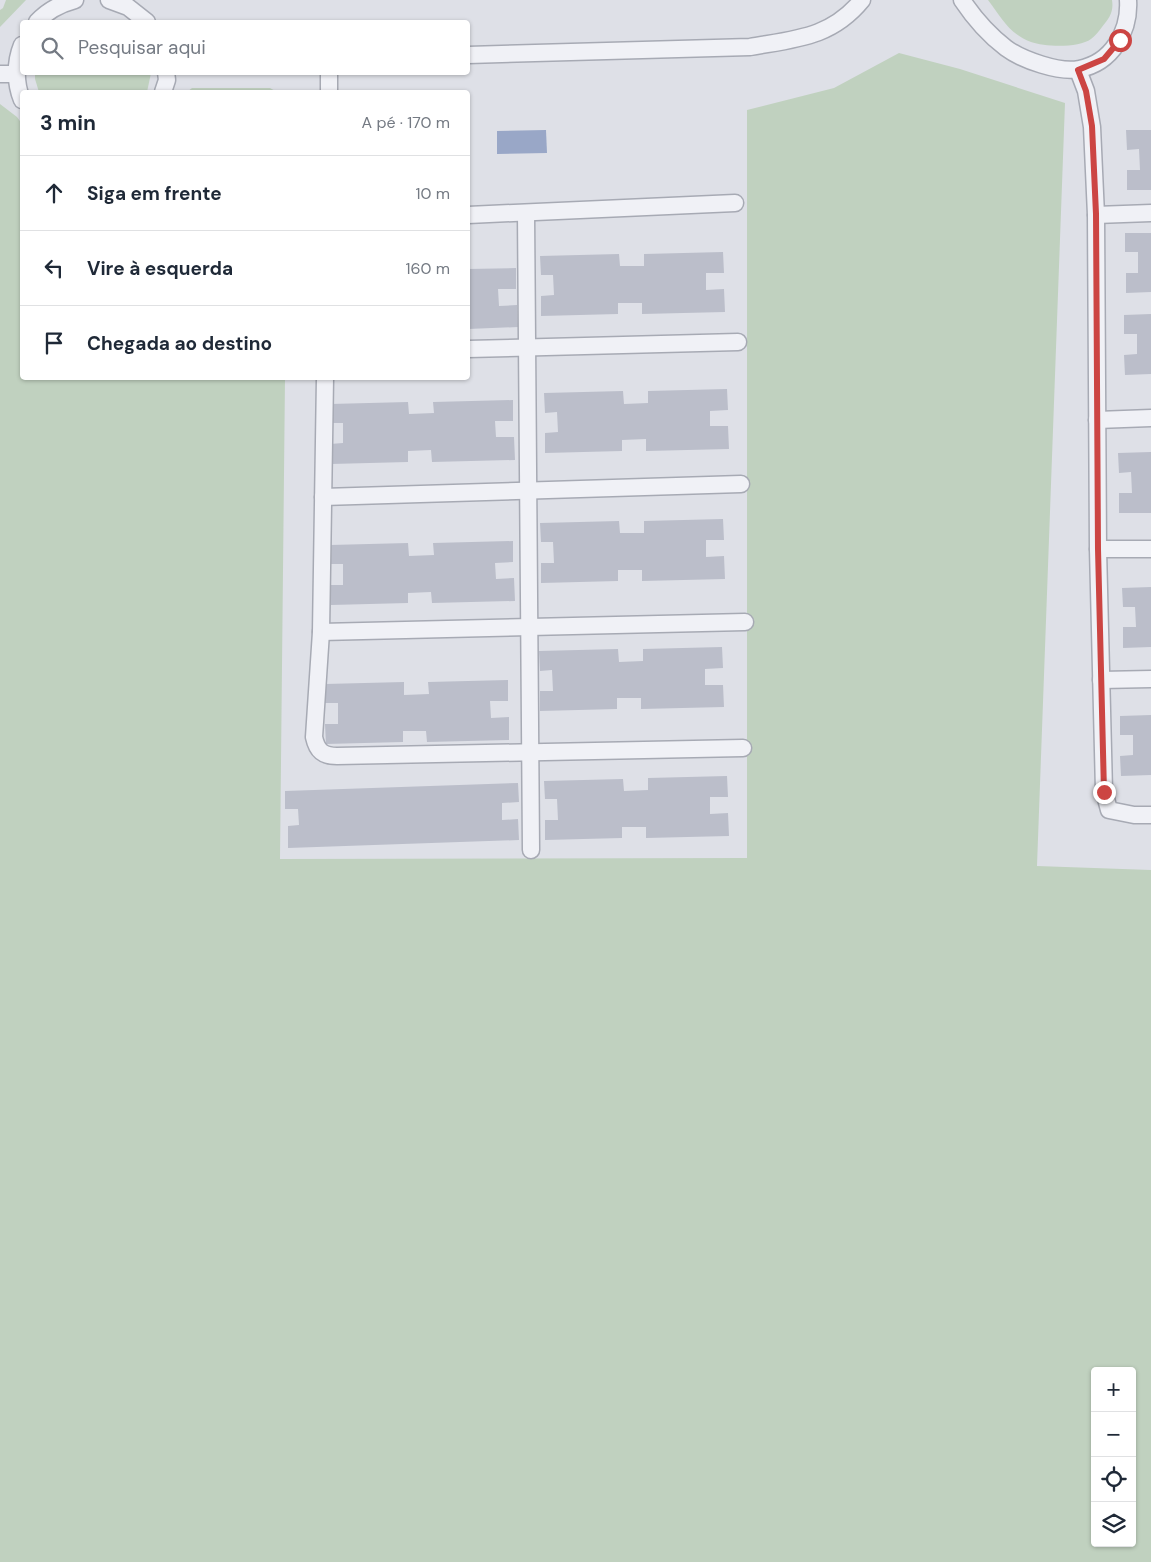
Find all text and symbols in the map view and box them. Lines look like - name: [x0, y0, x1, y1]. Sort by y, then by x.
- search box: [20, 20, 470, 75]
- route start: [1109, 29, 1132, 52]
- icon: search: [38, 34, 66, 62]
- text: Pesquisar aqui: [78, 35, 206, 60]
- text: 3 min: [40, 109, 96, 137]
- text: A pé · 170 m: [362, 112, 450, 133]
- icon: ahead: [40, 179, 68, 207]
- text: Siga em frente: [87, 181, 222, 206]
- text: 10 m: [416, 183, 450, 204]
- icon: left: [40, 254, 68, 282]
- text: Vire à esquerda: [87, 256, 233, 281]
- text: 160 m: [406, 258, 450, 279]
- icon: arrive: [40, 329, 68, 357]
- text: Chegada ao destino: [87, 331, 272, 356]
- route end: [1093, 781, 1116, 804]
- map controls: [1091, 1367, 1136, 1547]
- button: +: [1091, 1367, 1136, 1412]
- button: −: [1091, 1412, 1136, 1457]
- button: locate: [1091, 1457, 1136, 1502]
- button: layers: [1091, 1502, 1136, 1547]

